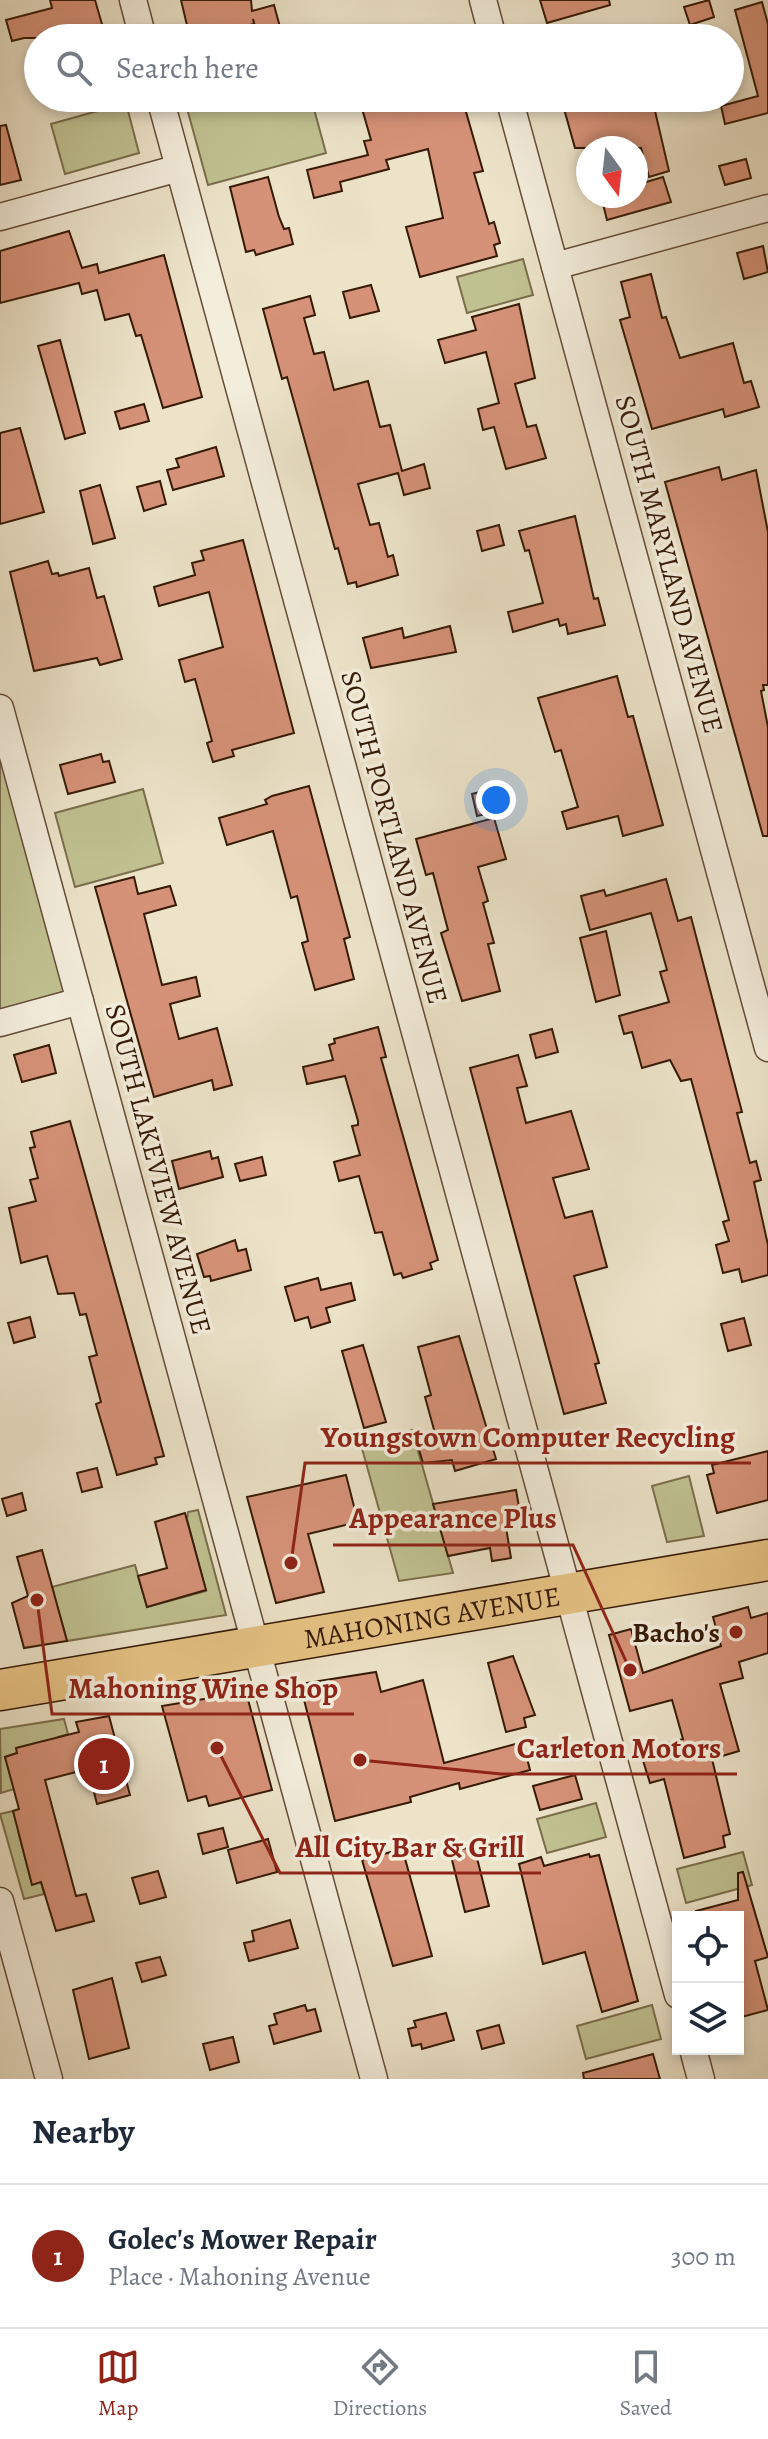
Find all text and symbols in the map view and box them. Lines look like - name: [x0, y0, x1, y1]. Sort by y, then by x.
- search box: [24, 24, 744, 112]
- icon: search: [52, 46, 96, 90]
- text: Search here: [116, 48, 259, 88]
- north arrow: [576, 136, 648, 208]
- street label: SOUTH MARYLAND AVENUE: [606, 391, 733, 738]
- street label: SOUTH PORTLAND AVENUE: [331, 666, 457, 1008]
- your location: [476, 780, 516, 820]
- street label: SOUTH LAKEVIEW AVENUE: [96, 1000, 220, 1339]
- callout: Youngstown Computer Recycling: [305, 1409, 751, 1463]
- text: Youngstown Computer Recycling: [320, 1417, 736, 1457]
- callout: Appearance Plus: [333, 1491, 573, 1545]
- text: Appearance Plus: [348, 1498, 557, 1538]
- street label: MAHONING AVENUE: [301, 1577, 563, 1658]
- place label: Bacho's: [632, 1614, 720, 1652]
- marker: Bacho's: [727, 1623, 745, 1641]
- callout: Mahoning Wine Shop: [52, 1660, 354, 1714]
- text: Mahoning Wine Shop: [68, 1668, 338, 1708]
- callout: Carleton Motors: [501, 1720, 737, 1774]
- text: Carleton Motors: [517, 1728, 721, 1768]
- pin: 1: [78, 1734, 130, 1794]
- callout: All City Bar & Grill: [280, 1819, 541, 1873]
- text: All City Bar & Grill: [295, 1827, 525, 1867]
- map controls: [672, 1911, 744, 2055]
- button: locate: [672, 1911, 744, 1983]
- button: layers: [672, 1983, 744, 2055]
- text: Nearby: [32, 2108, 135, 2155]
- text: Golec's Mower Repair: [108, 2219, 377, 2259]
- text: 1: [53, 2239, 63, 2274]
- text: 300 m: [671, 2239, 736, 2274]
- text: Place · Mahoning Avenue: [108, 2259, 371, 2294]
- tab: Map: [96, 2345, 140, 2423]
- tab: Directions: [333, 2345, 427, 2423]
- tab: Saved: [620, 2345, 672, 2423]

